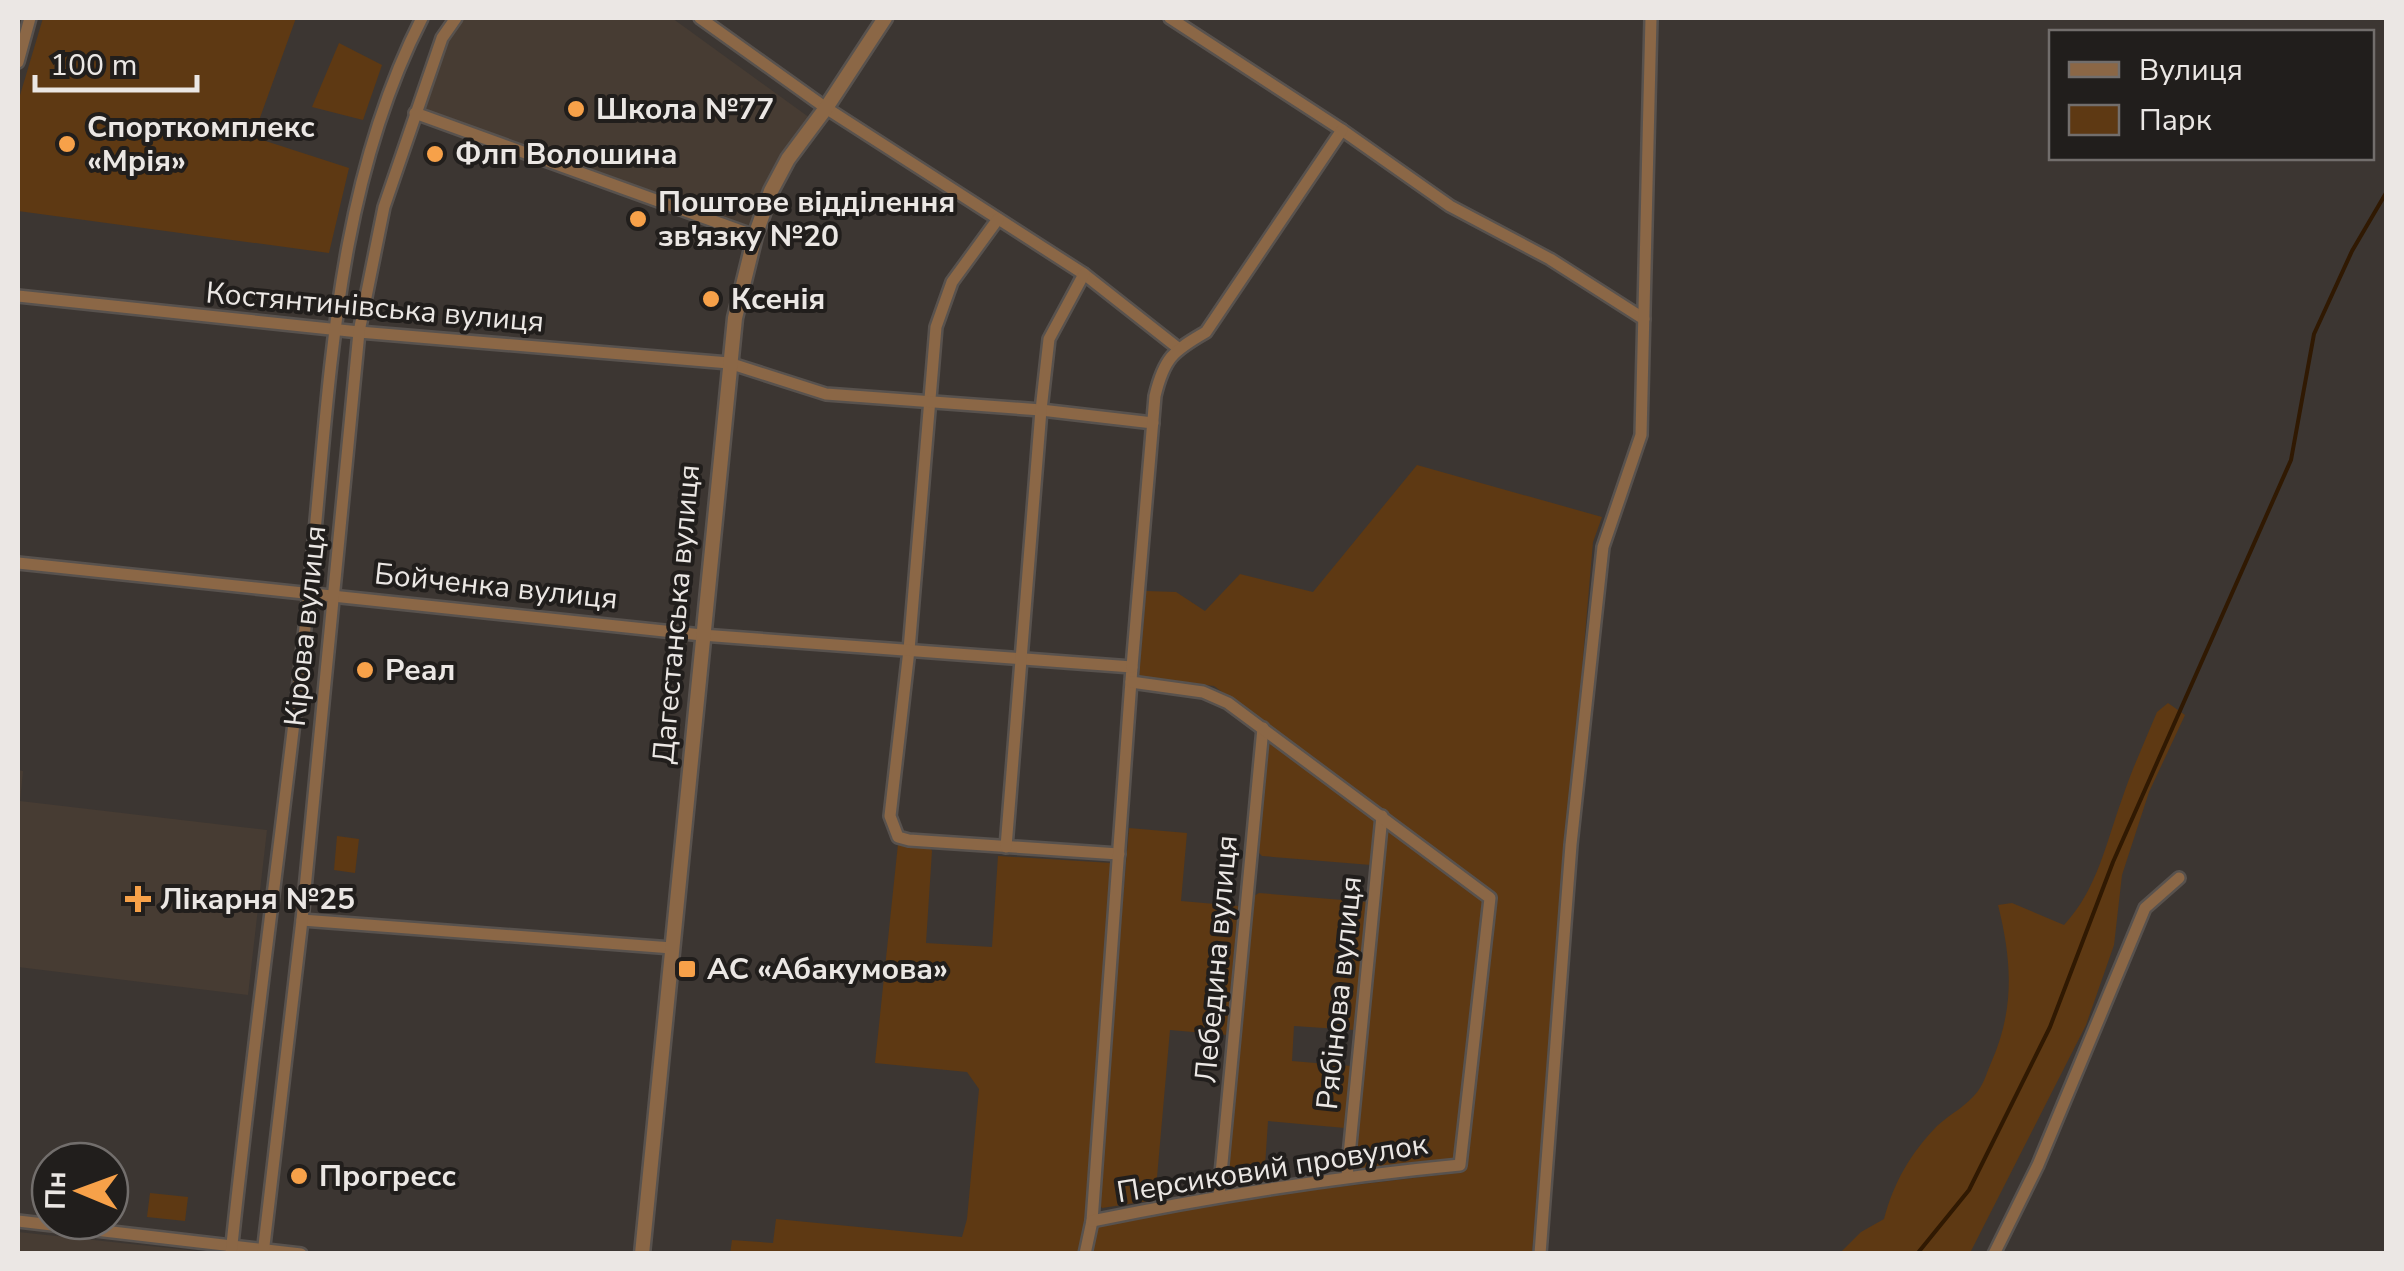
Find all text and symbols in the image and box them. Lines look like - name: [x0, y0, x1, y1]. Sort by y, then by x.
- scale bar: [35, 30, 198, 92]
- legend: [2049, 30, 2374, 160]
- text: 100 m: [50, 45, 137, 86]
- text: Вулиця: [2139, 50, 2243, 91]
- place label: Школа №77: [596, 89, 774, 130]
- marker: Школа №77: [565, 98, 587, 120]
- text: Парк: [2139, 100, 2212, 141]
- place label: Спорткомплекс «Мрія»: [87, 107, 315, 182]
- marker: Спорткомплекс «Мрія»: [56, 133, 78, 155]
- place label: Флп Волошина: [455, 134, 678, 175]
- marker: Флп Волошина: [424, 143, 446, 165]
- place label: Поштове відділення зв'язку №20: [658, 182, 955, 257]
- marker: Поштове відділення зв'язку №20: [627, 208, 649, 230]
- street label: Костянтинівська вулиця: [204, 272, 546, 343]
- place label: Ксенія: [731, 279, 825, 320]
- marker: Ксенія: [700, 288, 722, 310]
- street label: Дагестанська вулиця: [643, 463, 710, 765]
- street label: Кірова вулиця: [275, 524, 336, 728]
- street label: Бойченка вулиця: [372, 553, 620, 620]
- place label: Реал: [385, 650, 455, 691]
- marker: Реал: [354, 659, 376, 681]
- street label: Лебедина вулиця: [1185, 833, 1248, 1085]
- street label: Рябінова вулиця: [1307, 874, 1372, 1112]
- place label: Лікарня №25: [160, 879, 355, 920]
- marker: Лікарня №25: [125, 886, 151, 912]
- place label: АС «Абакумова»: [707, 949, 948, 990]
- marker: АС «Абакумова»: [676, 958, 698, 980]
- street label: Персиковий провулок: [1114, 1124, 1430, 1213]
- north arrow: [30, 1141, 130, 1241]
- place label: Прогресс: [319, 1156, 457, 1197]
- marker: Прогресс: [288, 1165, 310, 1187]
- text: Пн: [37, 1171, 75, 1210]

